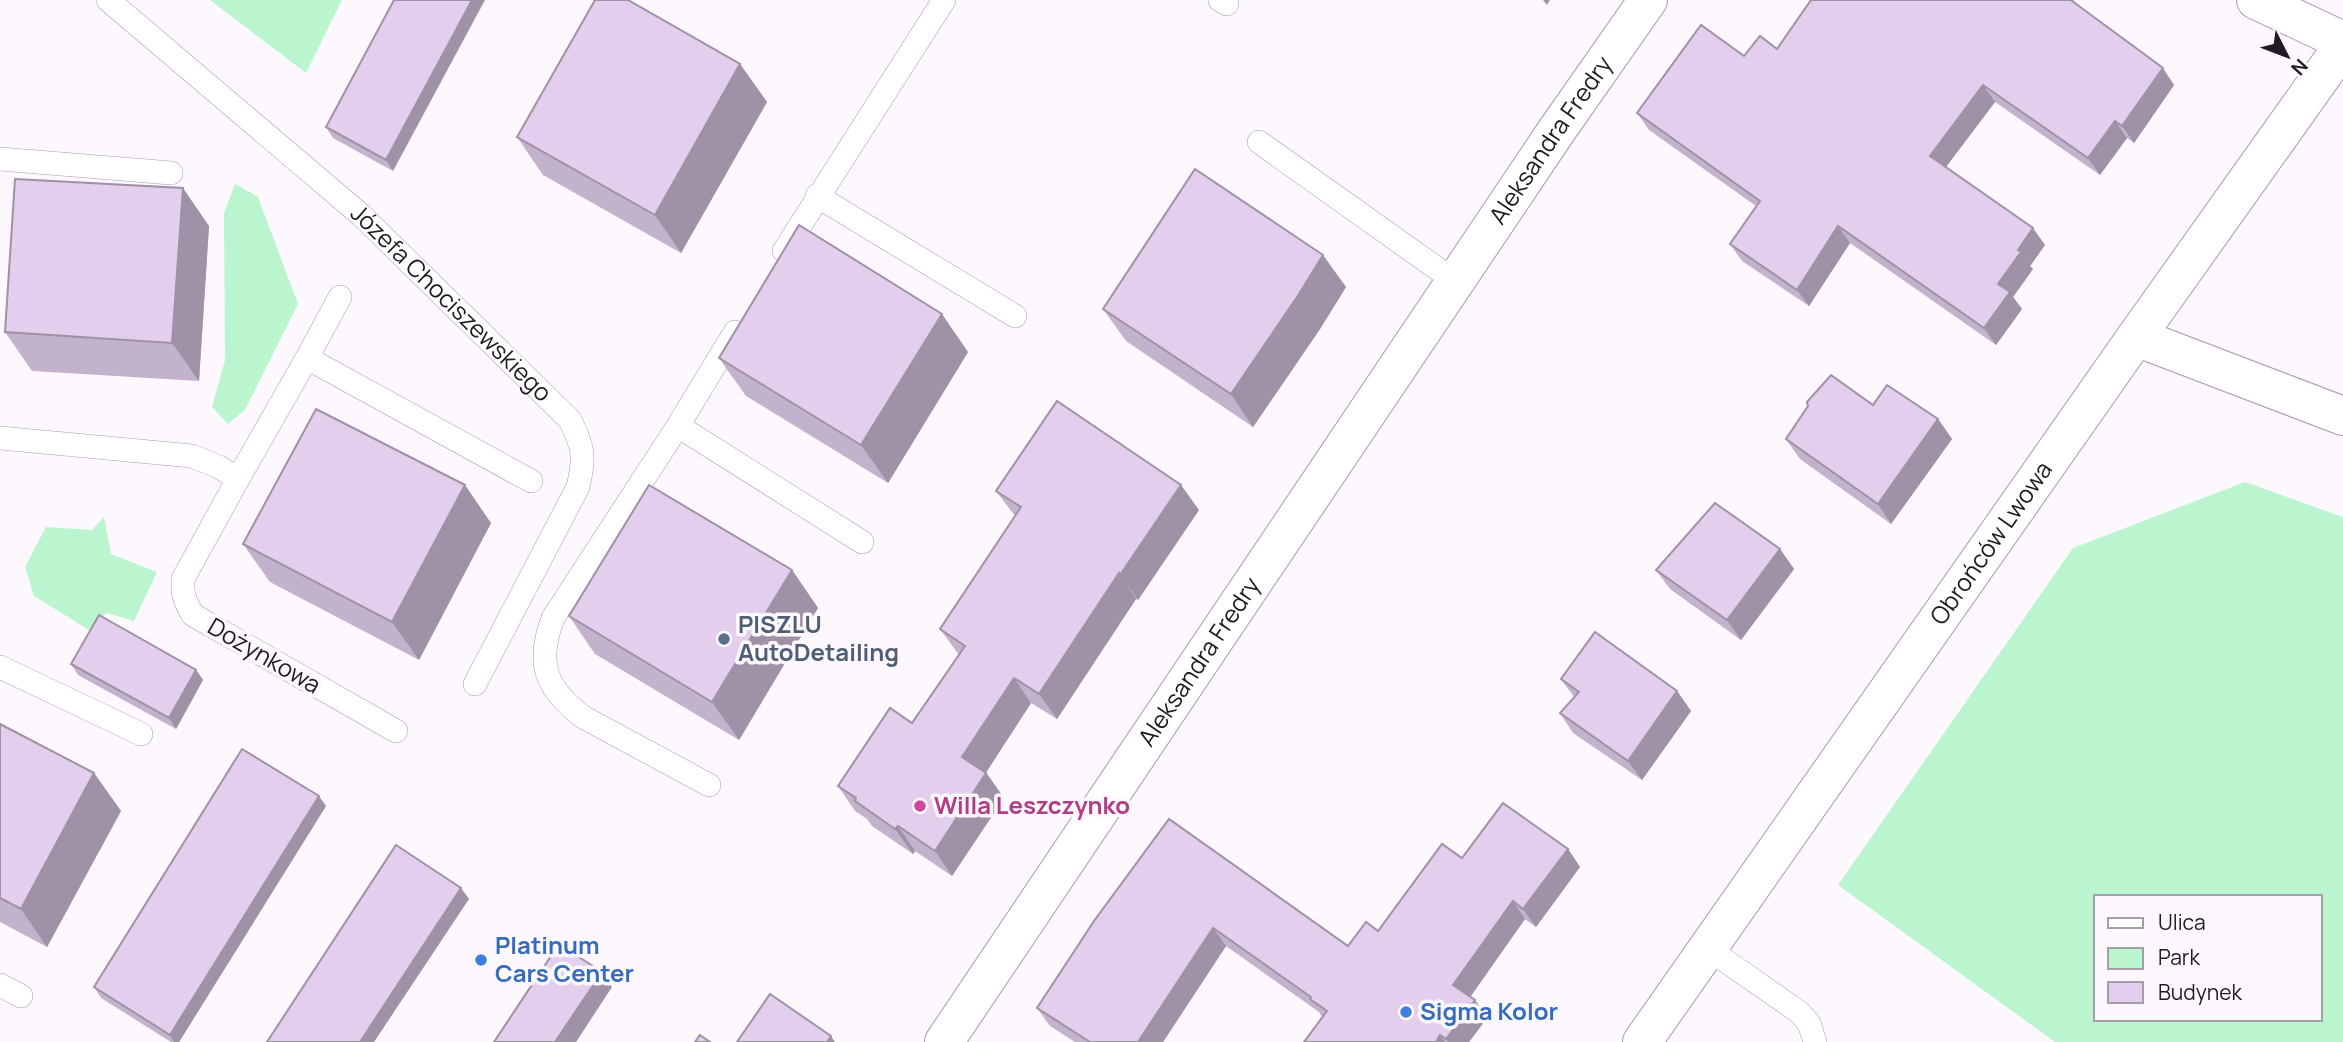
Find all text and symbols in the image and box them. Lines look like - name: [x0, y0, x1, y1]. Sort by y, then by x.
- north arrow: [2252, 21, 2322, 91]
- street label: Aleksandra Fredry: [1480, 48, 1619, 230]
- text: N: [2285, 54, 2314, 81]
- street label: Józefa Chociszewskiego: [345, 196, 560, 408]
- street label: Obrońców Lwowa: [1921, 454, 2059, 631]
- street label: Aleksandra Fredry: [1130, 570, 1267, 752]
- place label: PISZLU AutoDetailing: [738, 607, 899, 668]
- street label: Dożynkowa: [202, 609, 327, 700]
- marker: PISZLU AutoDetailing: [716, 631, 732, 647]
- place label: Willa Leszczynko: [934, 788, 1130, 821]
- marker: Willa Leszczynko: [912, 798, 928, 814]
- legend: [2094, 895, 2322, 1021]
- text: Ulica: [2158, 908, 2206, 936]
- place label: Platinum Cars Center: [495, 928, 634, 989]
- text: Park: [2158, 943, 2200, 971]
- marker: Platinum Cars Center: [473, 952, 489, 968]
- text: Budynek: [2158, 978, 2243, 1006]
- place label: Sigma Kolor: [1420, 994, 1558, 1027]
- marker: Sigma Kolor: [1398, 1004, 1414, 1020]

